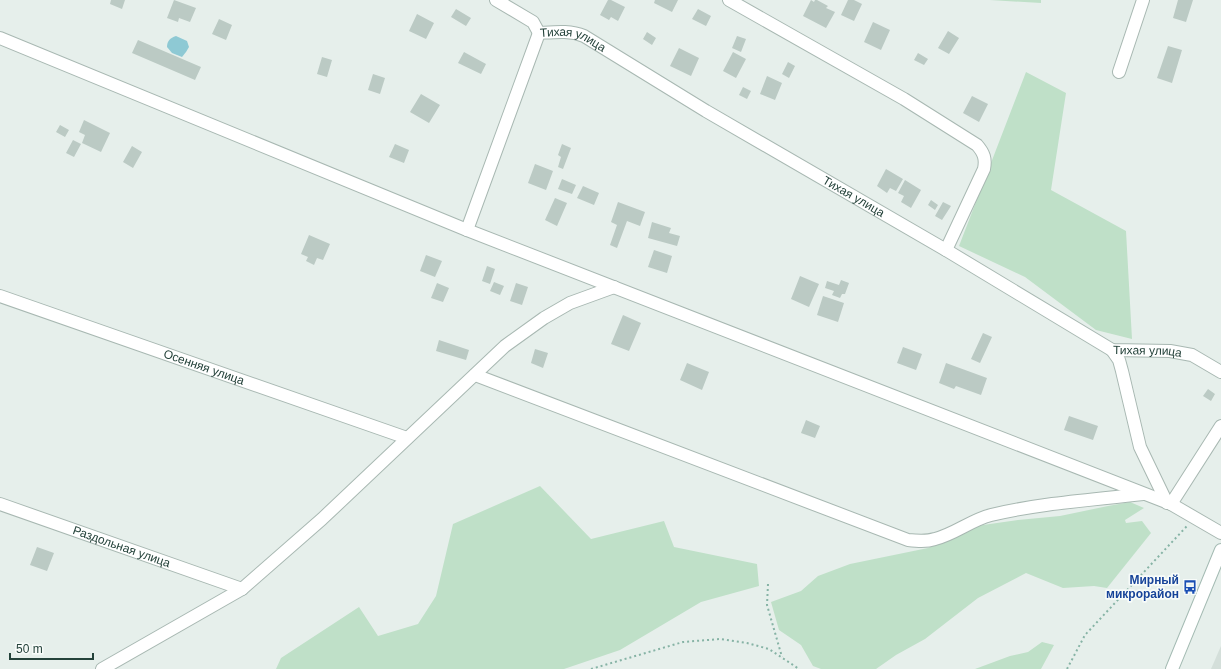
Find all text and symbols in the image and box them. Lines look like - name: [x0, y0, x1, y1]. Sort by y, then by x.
- street label: Тихая улица: [540, 25, 609, 55]
- street label: Тихая улица: [820, 173, 887, 220]
- street label: Тихая улица: [1113, 343, 1183, 360]
- street label: Осенняя улица: [162, 347, 247, 388]
- street label: Раздольная улица: [71, 523, 173, 570]
- place label: Мирный микрорайон: [1106, 573, 1179, 601]
- bus stop icon: Мирный микрорайон: [1182, 579, 1198, 595]
- scale bar: [10, 635, 93, 661]
- text: 50 m: [16, 642, 43, 656]

